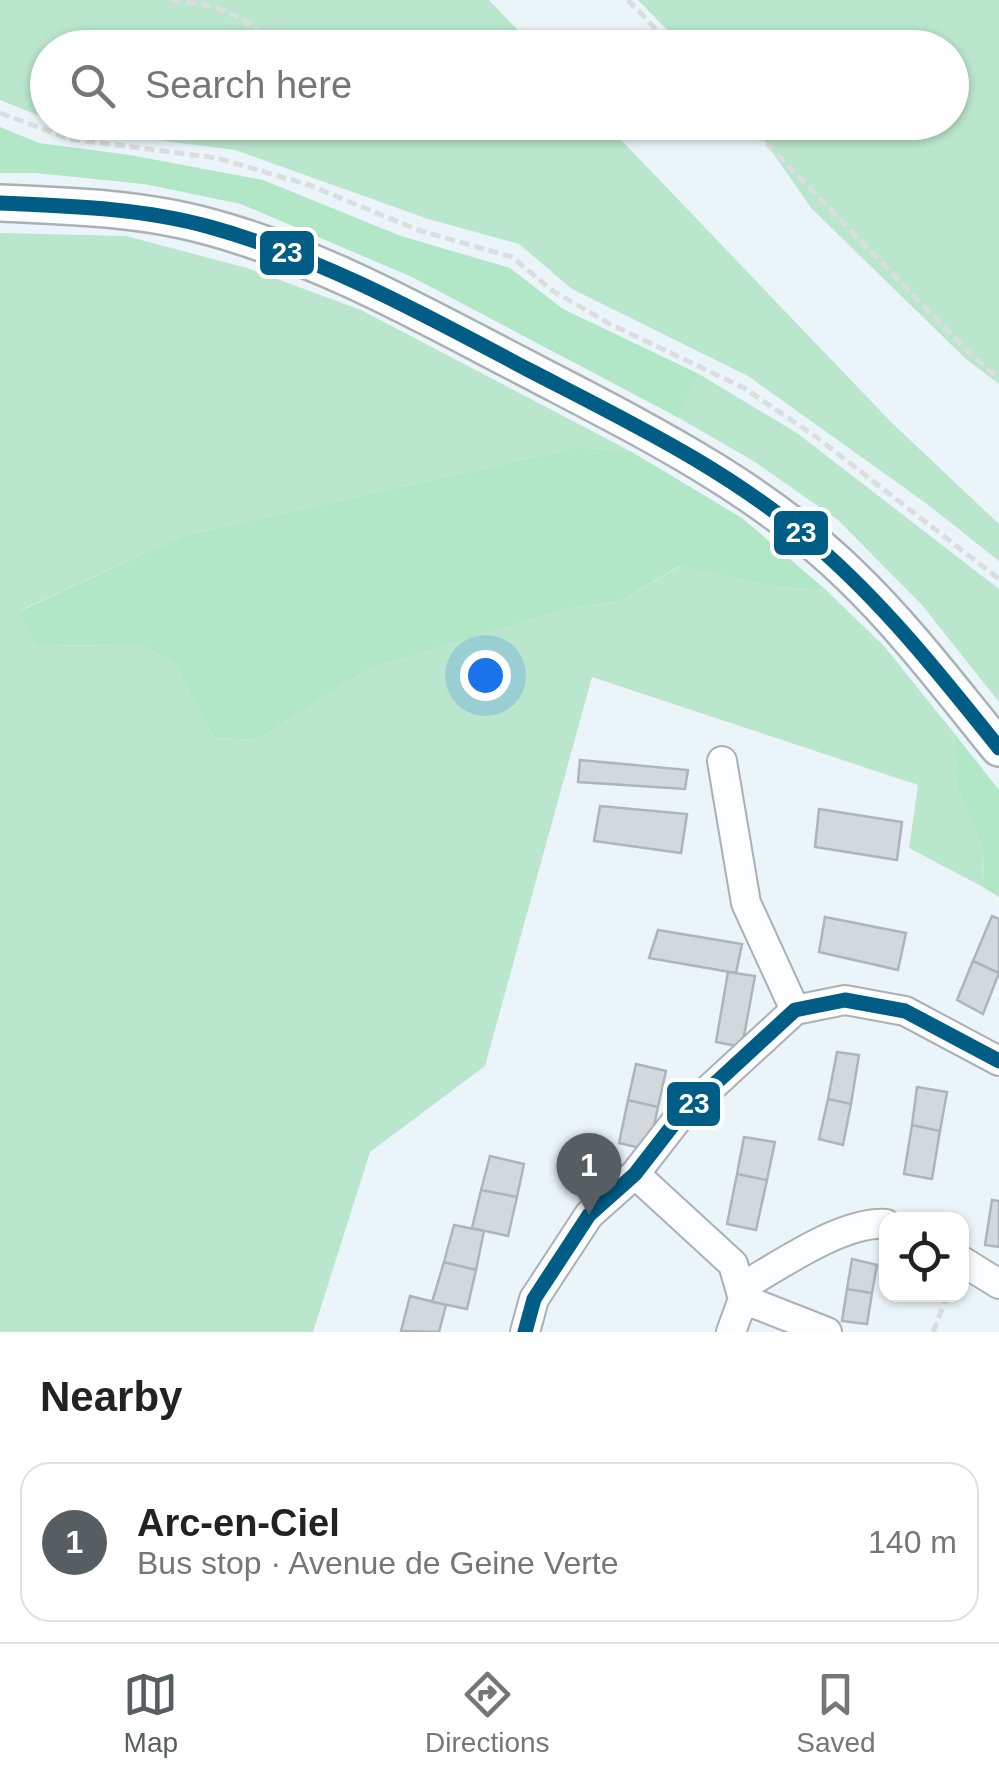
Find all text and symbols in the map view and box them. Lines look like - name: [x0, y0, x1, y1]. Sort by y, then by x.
- search box: [30, 30, 969, 140]
- icon: search: [65, 58, 120, 113]
- text: Search here: [145, 64, 352, 106]
- line badge: 23: [258, 229, 316, 277]
- text: 23: [271, 237, 303, 268]
- line badge: 23: [772, 509, 830, 557]
- text: 23: [785, 517, 817, 548]
- your location: [460, 650, 511, 701]
- line badge: 23: [665, 1080, 722, 1128]
- text: 23: [678, 1088, 710, 1119]
- pin: 1: [556, 1132, 622, 1215]
- map controls: [879, 1212, 969, 1302]
- button: locate: [879, 1212, 969, 1302]
- text: Nearby: [40, 1373, 182, 1420]
- text: Arc-en-Ciel: [137, 1502, 340, 1544]
- text: 1: [66, 1524, 83, 1560]
- text: 140 m: [868, 1524, 957, 1560]
- text: Bus stop · Avenue de Geine Verte: [137, 1545, 619, 1581]
- tab: Map: [123, 1667, 178, 1759]
- tab: Directions: [425, 1667, 550, 1759]
- tab: Saved: [796, 1667, 876, 1759]

